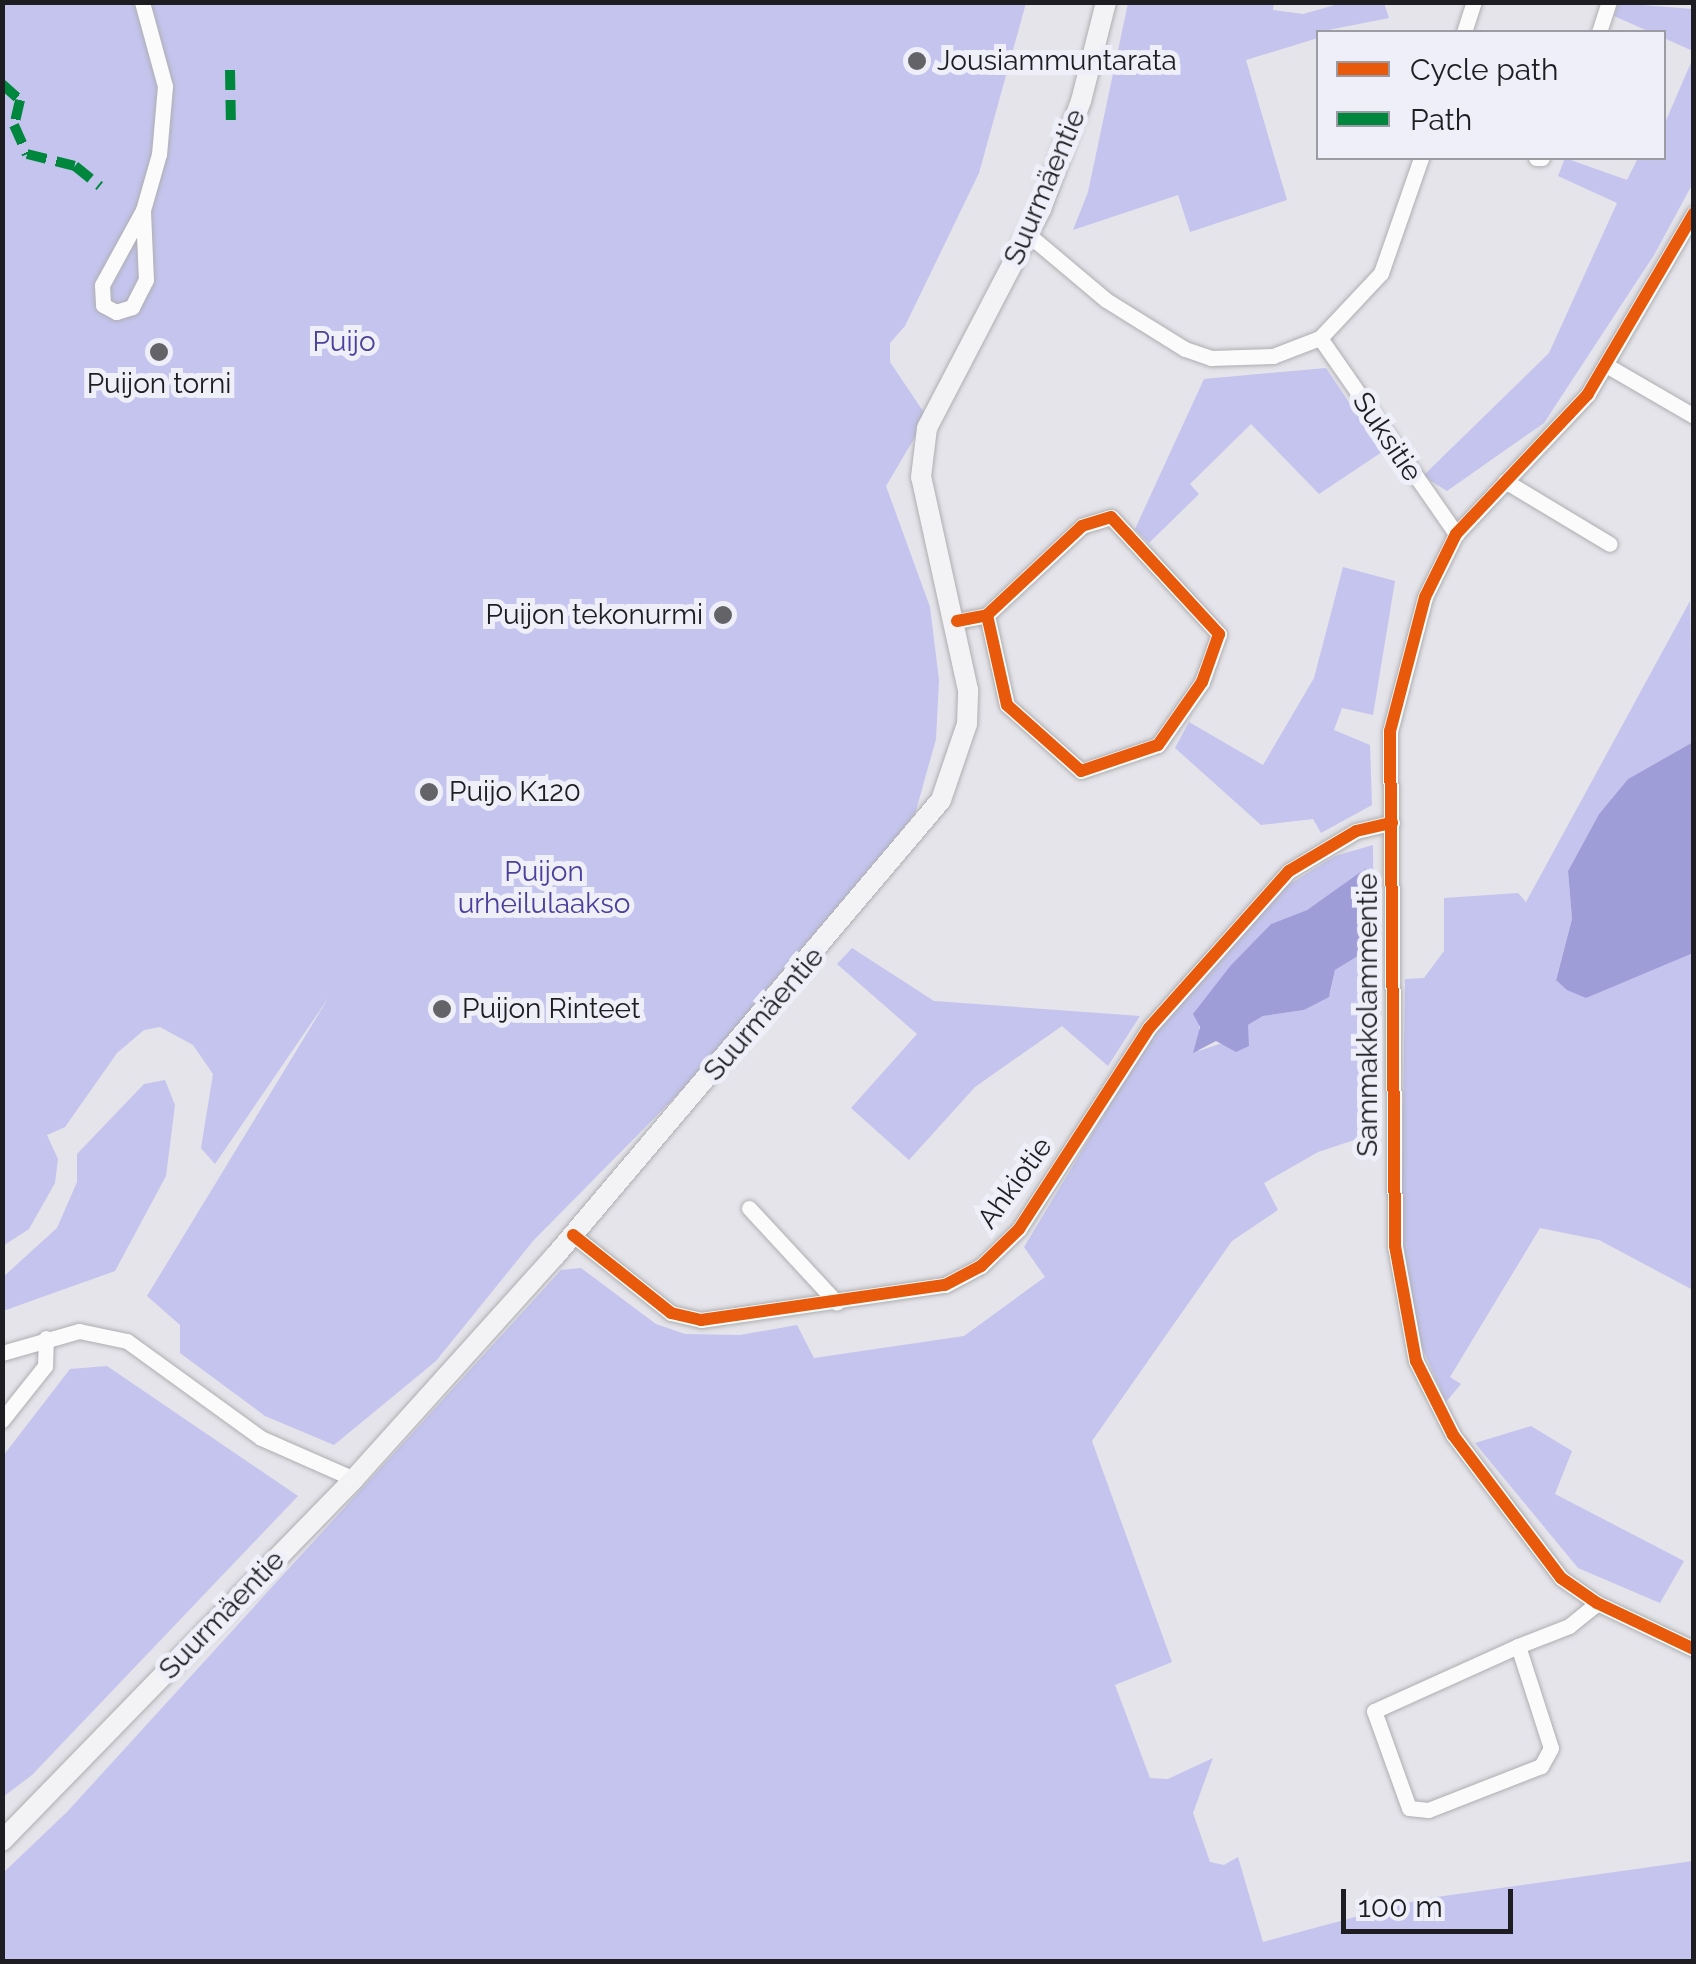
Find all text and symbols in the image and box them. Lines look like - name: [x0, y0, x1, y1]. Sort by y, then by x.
- legend: [1316, 30, 1666, 160]
- place label: Jousiammuntarata: [937, 44, 1177, 78]
- marker: Jousiammuntarata: [906, 50, 928, 72]
- text: Cycle path: [1410, 52, 1558, 87]
- text: Path: [1410, 102, 1472, 137]
- street label: Suurmäentie: [997, 104, 1093, 270]
- park label: Puijo: [312, 325, 376, 359]
- marker: Puijon torni: [148, 341, 170, 363]
- place label: Puijon torni: [87, 367, 231, 401]
- street label: Suksitie: [1345, 386, 1429, 488]
- place label: Puijon tekonurmi: [485, 598, 703, 632]
- marker: Puijon tekonurmi: [712, 604, 734, 626]
- place label: Puijo K120: [449, 775, 581, 809]
- marker: Puijo K120: [418, 781, 440, 803]
- park label: Puijon urheilulaakso: [458, 855, 630, 921]
- street label: Sammakkolammentie: [1351, 873, 1385, 1157]
- street label: Suurmäentie: [697, 940, 831, 1088]
- place label: Puijon Rinteet: [462, 992, 640, 1026]
- marker: Puijon Rinteet: [431, 998, 453, 1020]
- street label: Ahkiotie: [971, 1131, 1059, 1235]
- street label: Suurmäentie: [152, 1544, 292, 1686]
- scale bar: [1346, 1869, 1518, 1931]
- text: 100 m: [1358, 1889, 1443, 1924]

